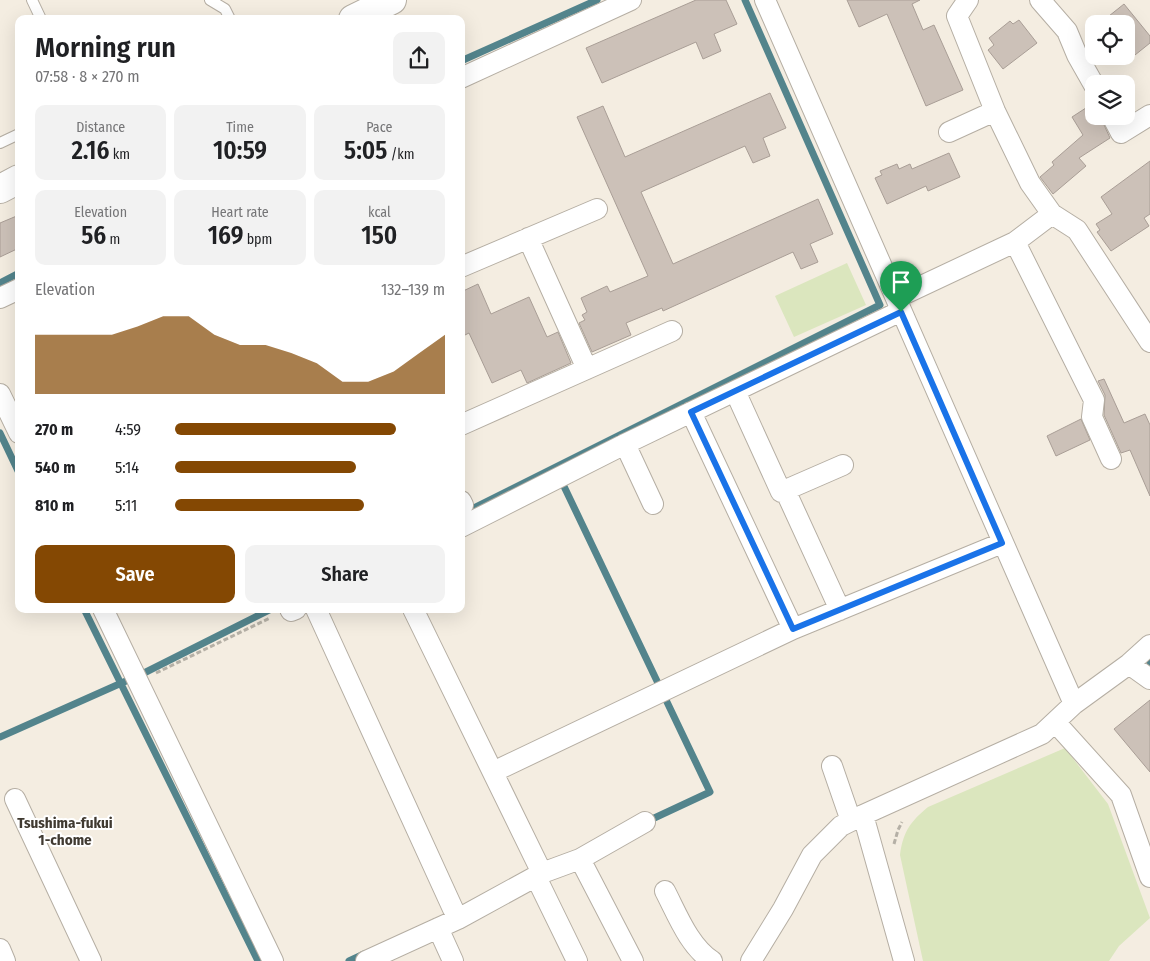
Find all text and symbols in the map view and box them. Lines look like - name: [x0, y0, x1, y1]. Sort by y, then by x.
- map controls: [1085, 15, 1135, 125]
- button: locate: [1085, 15, 1135, 65]
- text: Morning run: [35, 31, 176, 64]
- button: share: [393, 32, 445, 84]
- text: 07:58 · 8 × 270 m: [35, 67, 140, 86]
- button: layers: [1085, 75, 1135, 125]
- text: Distance: [76, 119, 125, 136]
- text: Time: [226, 119, 254, 136]
- text: Pace: [366, 119, 392, 136]
- text: 2.16: [71, 136, 109, 166]
- text: 10:59: [213, 136, 267, 166]
- text: 5:05: [344, 136, 387, 166]
- text: km: [109, 146, 130, 163]
- text: /km: [387, 146, 415, 163]
- text: Elevation: [74, 204, 127, 221]
- text: Heart rate: [211, 204, 269, 221]
- text: kcal: [368, 204, 391, 221]
- text: 56: [81, 221, 106, 251]
- text: 169: [208, 221, 243, 251]
- text: 150: [361, 221, 397, 251]
- text: m: [106, 231, 120, 248]
- text: bpm: [243, 231, 272, 248]
- pin: [880, 261, 922, 312]
- icon: arrive: [887, 268, 915, 296]
- text: Elevation: [35, 280, 95, 299]
- text: 132–139 m: [381, 280, 445, 299]
- text: 270 m: [35, 420, 73, 439]
- text: 4:59: [115, 420, 141, 439]
- text: 540 m: [35, 458, 75, 477]
- text: 5:14: [115, 458, 139, 477]
- text: 810 m: [35, 496, 74, 515]
- text: 5:11: [115, 496, 137, 515]
- button: Save: [35, 545, 235, 603]
- button: Share: [245, 545, 445, 603]
- district label: Tsushima-fukui 1-chome: [17, 814, 113, 849]

